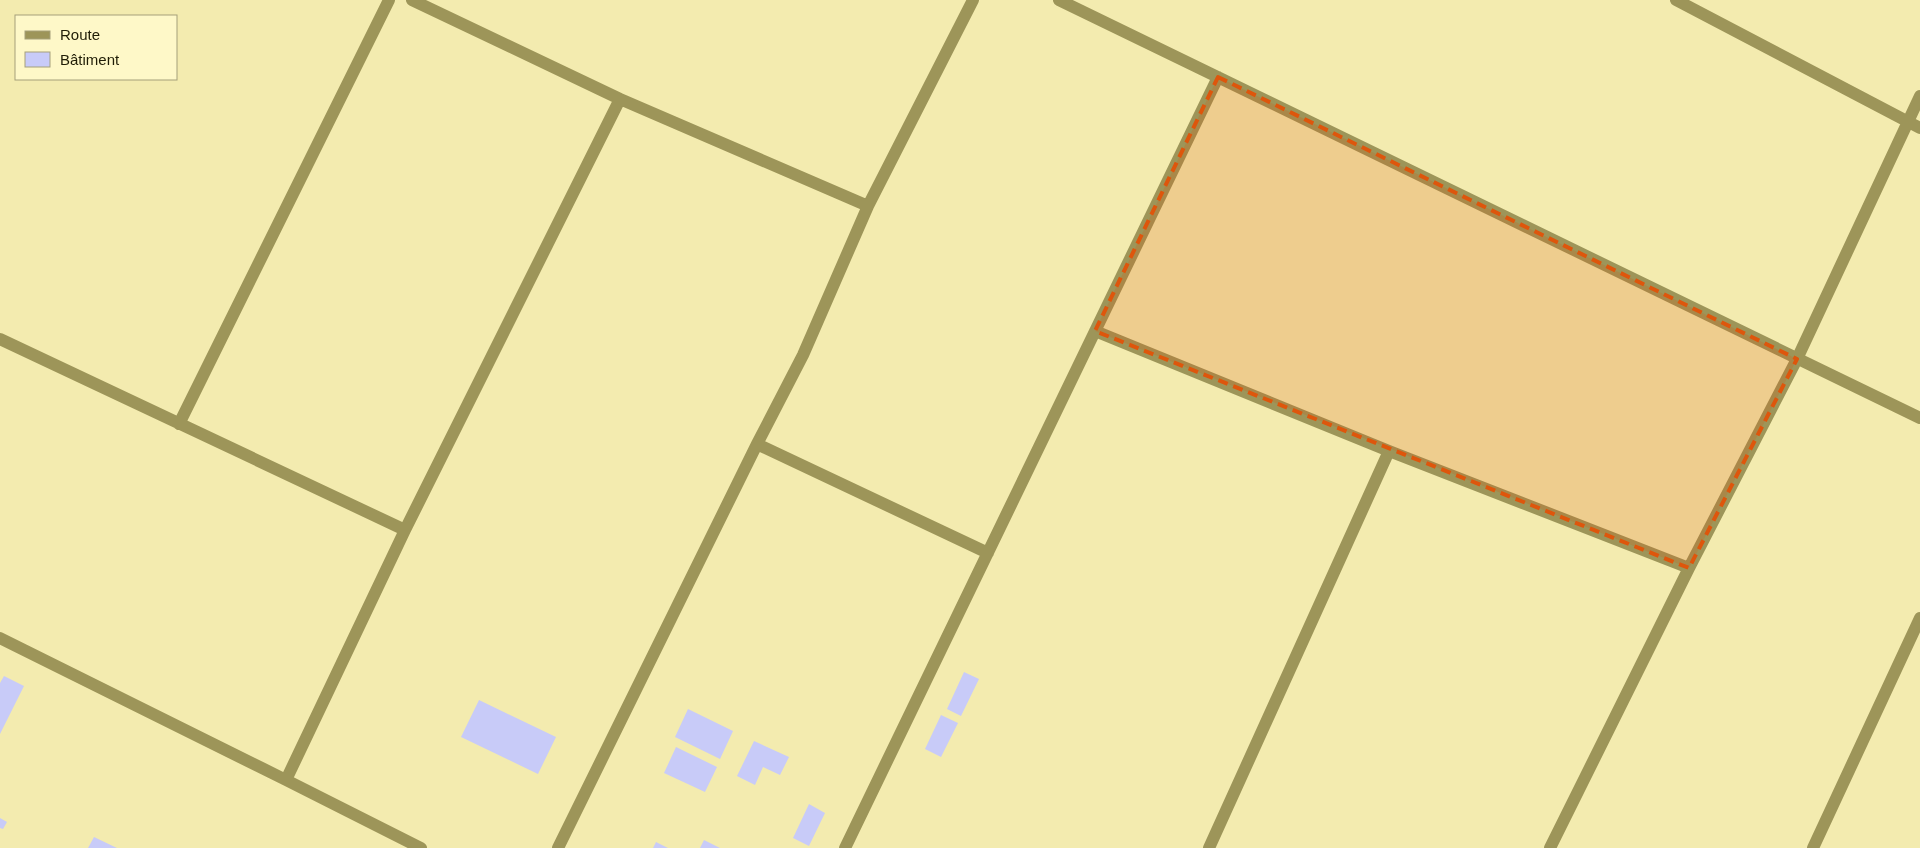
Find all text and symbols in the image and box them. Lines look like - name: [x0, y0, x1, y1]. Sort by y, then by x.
- legend: [15, 15, 178, 80]
- text: Route: [60, 26, 100, 43]
- text: Bâtiment: [60, 51, 120, 68]

